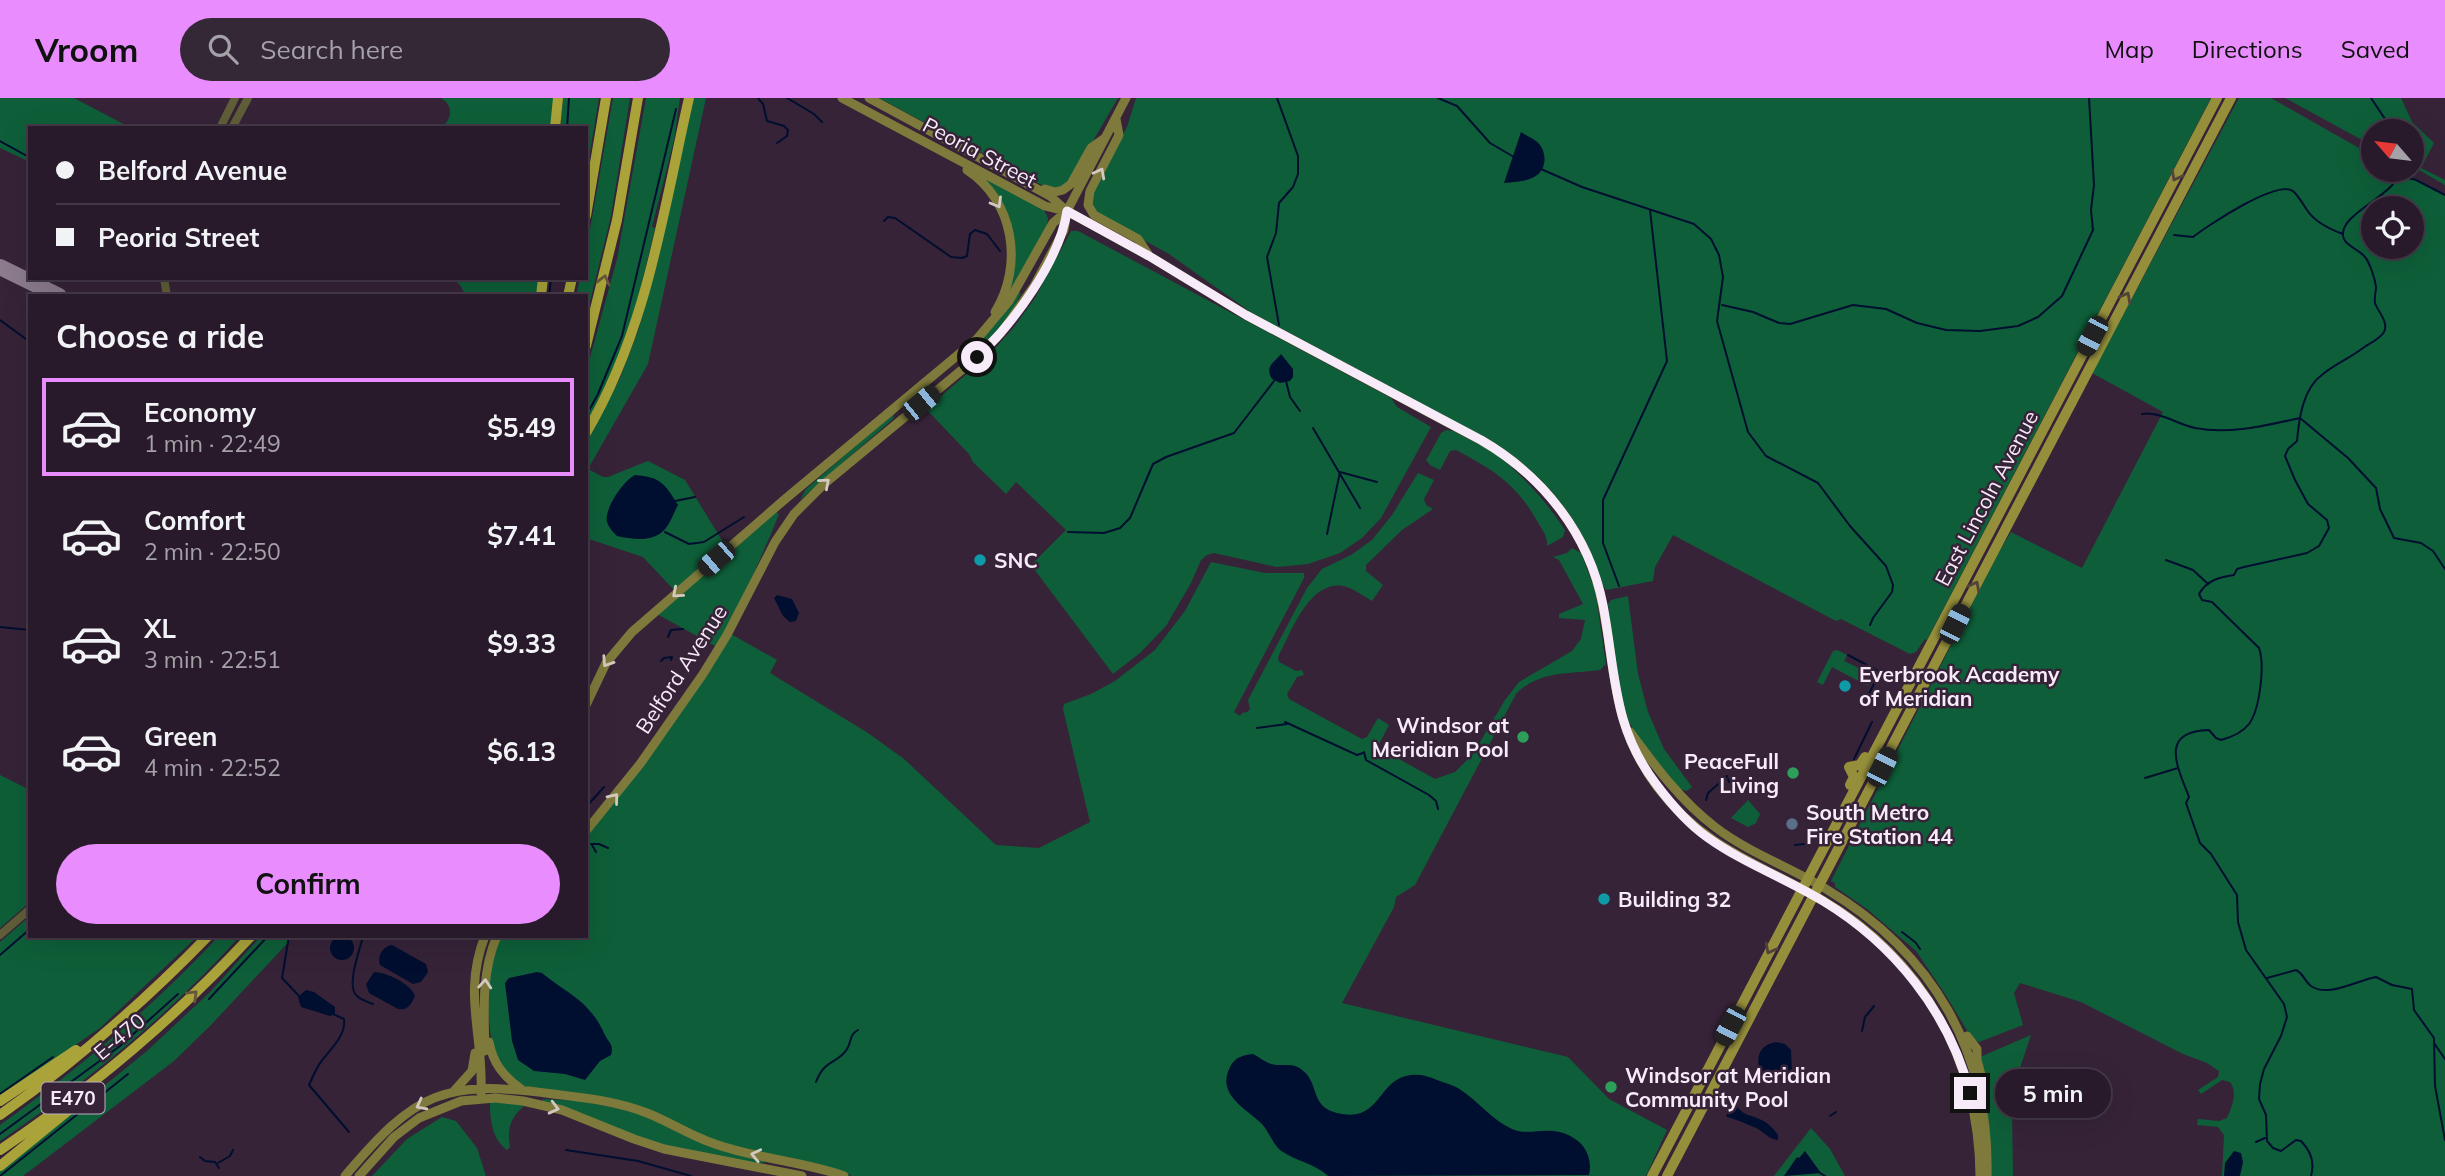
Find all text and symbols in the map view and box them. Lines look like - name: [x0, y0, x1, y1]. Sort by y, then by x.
- search box: [180, 18, 670, 81]
- text: Vroom: [35, 29, 138, 70]
- icon: search: [204, 30, 242, 68]
- text: Search here: [260, 33, 403, 66]
- text: Map: [2104, 34, 2154, 64]
- text: Directions: [2192, 34, 2303, 64]
- text: Saved: [2341, 34, 2410, 64]
- street label: Peoria Street: [919, 111, 1041, 193]
- north arrow: [2361, 119, 2424, 182]
- map controls: [2361, 119, 2424, 259]
- text: Belford Avenue: [98, 154, 287, 187]
- one-way arrow: [1091, 168, 1105, 180]
- one-way arrow: [2171, 169, 2184, 181]
- one-way arrow: [989, 195, 1002, 208]
- button: locate: [2361, 196, 2424, 259]
- text: Peoria Street: [98, 221, 259, 254]
- one-way arrow: [596, 274, 610, 286]
- one-way arrow: [2117, 292, 2131, 304]
- car: [2073, 313, 2112, 359]
- text: Choose a ride: [56, 316, 264, 356]
- route start: [961, 341, 993, 373]
- car: [899, 382, 944, 424]
- icon: car: [60, 396, 123, 459]
- text: Economy: [144, 396, 256, 429]
- street label: East Lincoln Avenue: [1929, 406, 2043, 590]
- text: $5.49: [487, 411, 556, 444]
- text: 1 min · 22:49: [144, 429, 281, 458]
- one-way arrow: [817, 479, 830, 491]
- icon: car: [60, 504, 123, 567]
- text: Comfort: [144, 504, 245, 537]
- text: $7.41: [487, 519, 556, 552]
- text: 2 min · 22:50: [144, 537, 281, 566]
- car: [694, 537, 739, 581]
- place label: SNC: [994, 547, 1038, 573]
- marker: SNC: [972, 552, 988, 568]
- one-way arrow: [1967, 581, 1980, 593]
- one-way arrow: [672, 585, 685, 597]
- street label: Belford Avenue: [630, 600, 732, 738]
- car: [1937, 601, 1974, 647]
- icon: car: [60, 612, 123, 675]
- text: XL: [144, 612, 176, 645]
- text: $9.33: [487, 627, 556, 660]
- text: 3 min · 22:51: [144, 645, 281, 674]
- one-way arrow: [603, 655, 616, 668]
- place label: Everbrook Academy of Meridian: [1859, 661, 2060, 711]
- marker: Everbrook Academy of Meridian: [1837, 678, 1853, 694]
- place label: Windsor at Meridian Pool: [1372, 712, 1509, 762]
- icon: car: [60, 720, 123, 783]
- text: Green: [144, 720, 217, 753]
- marker: Windsor at Meridian Pool: [1515, 729, 1531, 745]
- text: $6.13: [487, 735, 556, 768]
- car: [1864, 744, 1901, 790]
- place label: PeaceFull Living: [1684, 748, 1779, 798]
- text: 4 min · 22:52: [144, 753, 281, 782]
- marker: PeaceFull Living: [1785, 765, 1801, 781]
- one-way arrow: [605, 793, 618, 805]
- place label: South Metro Fire Station 44: [1806, 799, 1953, 849]
- marker: South Metro Fire Station 44: [1784, 816, 1800, 832]
- button: Confirm: [56, 844, 560, 924]
- place label: Building 32: [1618, 886, 1731, 912]
- marker: Building 32: [1596, 891, 1612, 907]
- one-way arrow: [1765, 942, 1779, 954]
- one-way arrow: [477, 978, 492, 989]
- one-way arrow: [185, 991, 198, 1004]
- car: [1711, 1003, 1750, 1049]
- street label: E-470: [88, 1007, 150, 1065]
- place label: Windsor at Meridian Community Pool: [1625, 1062, 1831, 1112]
- callout: 5 min: [1994, 1068, 2110, 1118]
- route end: [1954, 1077, 1986, 1109]
- marker: Windsor at Meridian Community Pool: [1603, 1079, 1619, 1095]
- text: 5 min: [2023, 1079, 2083, 1108]
- road number: E470: [42, 1082, 104, 1114]
- one-way arrow: [416, 1096, 429, 1110]
- one-way arrow: [548, 1100, 560, 1114]
- one-way arrow: [750, 1148, 762, 1163]

